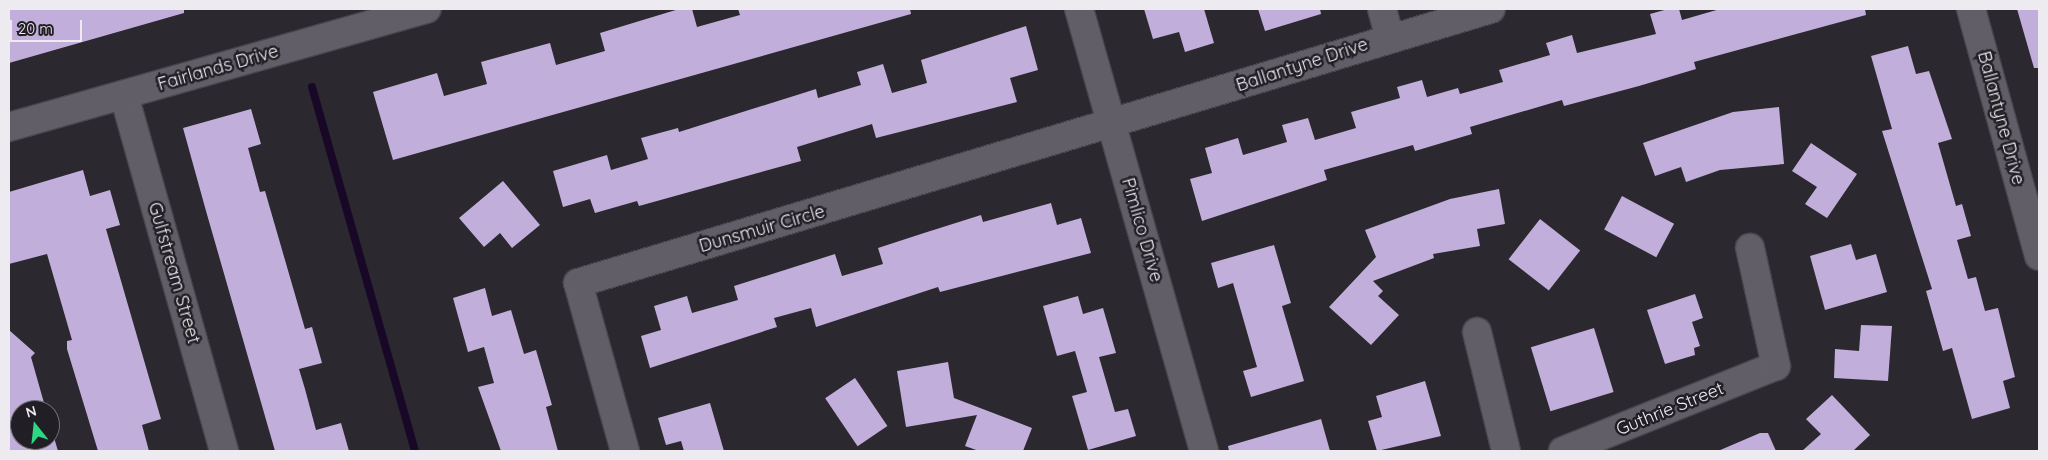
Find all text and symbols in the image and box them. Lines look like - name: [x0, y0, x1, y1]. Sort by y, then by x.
- scale bar: [12, 10, 85, 42]
- text: 20 m: [18, 19, 53, 38]
- street label: Ballantyne Drive: [1233, 34, 1371, 96]
- street label: Fairlands Drive: [155, 40, 281, 96]
- street label: Ballantyne Drive: [1973, 49, 2029, 187]
- street label: Pimlico Drive: [1117, 175, 1167, 285]
- street label: Gulfstream Street: [143, 200, 205, 346]
- street label: Dunsmuir Circle: [697, 201, 827, 257]
- street label: Guthrie Street: [1613, 378, 1727, 440]
- north arrow: [10, 400, 60, 450]
- text: N: [24, 401, 39, 422]

